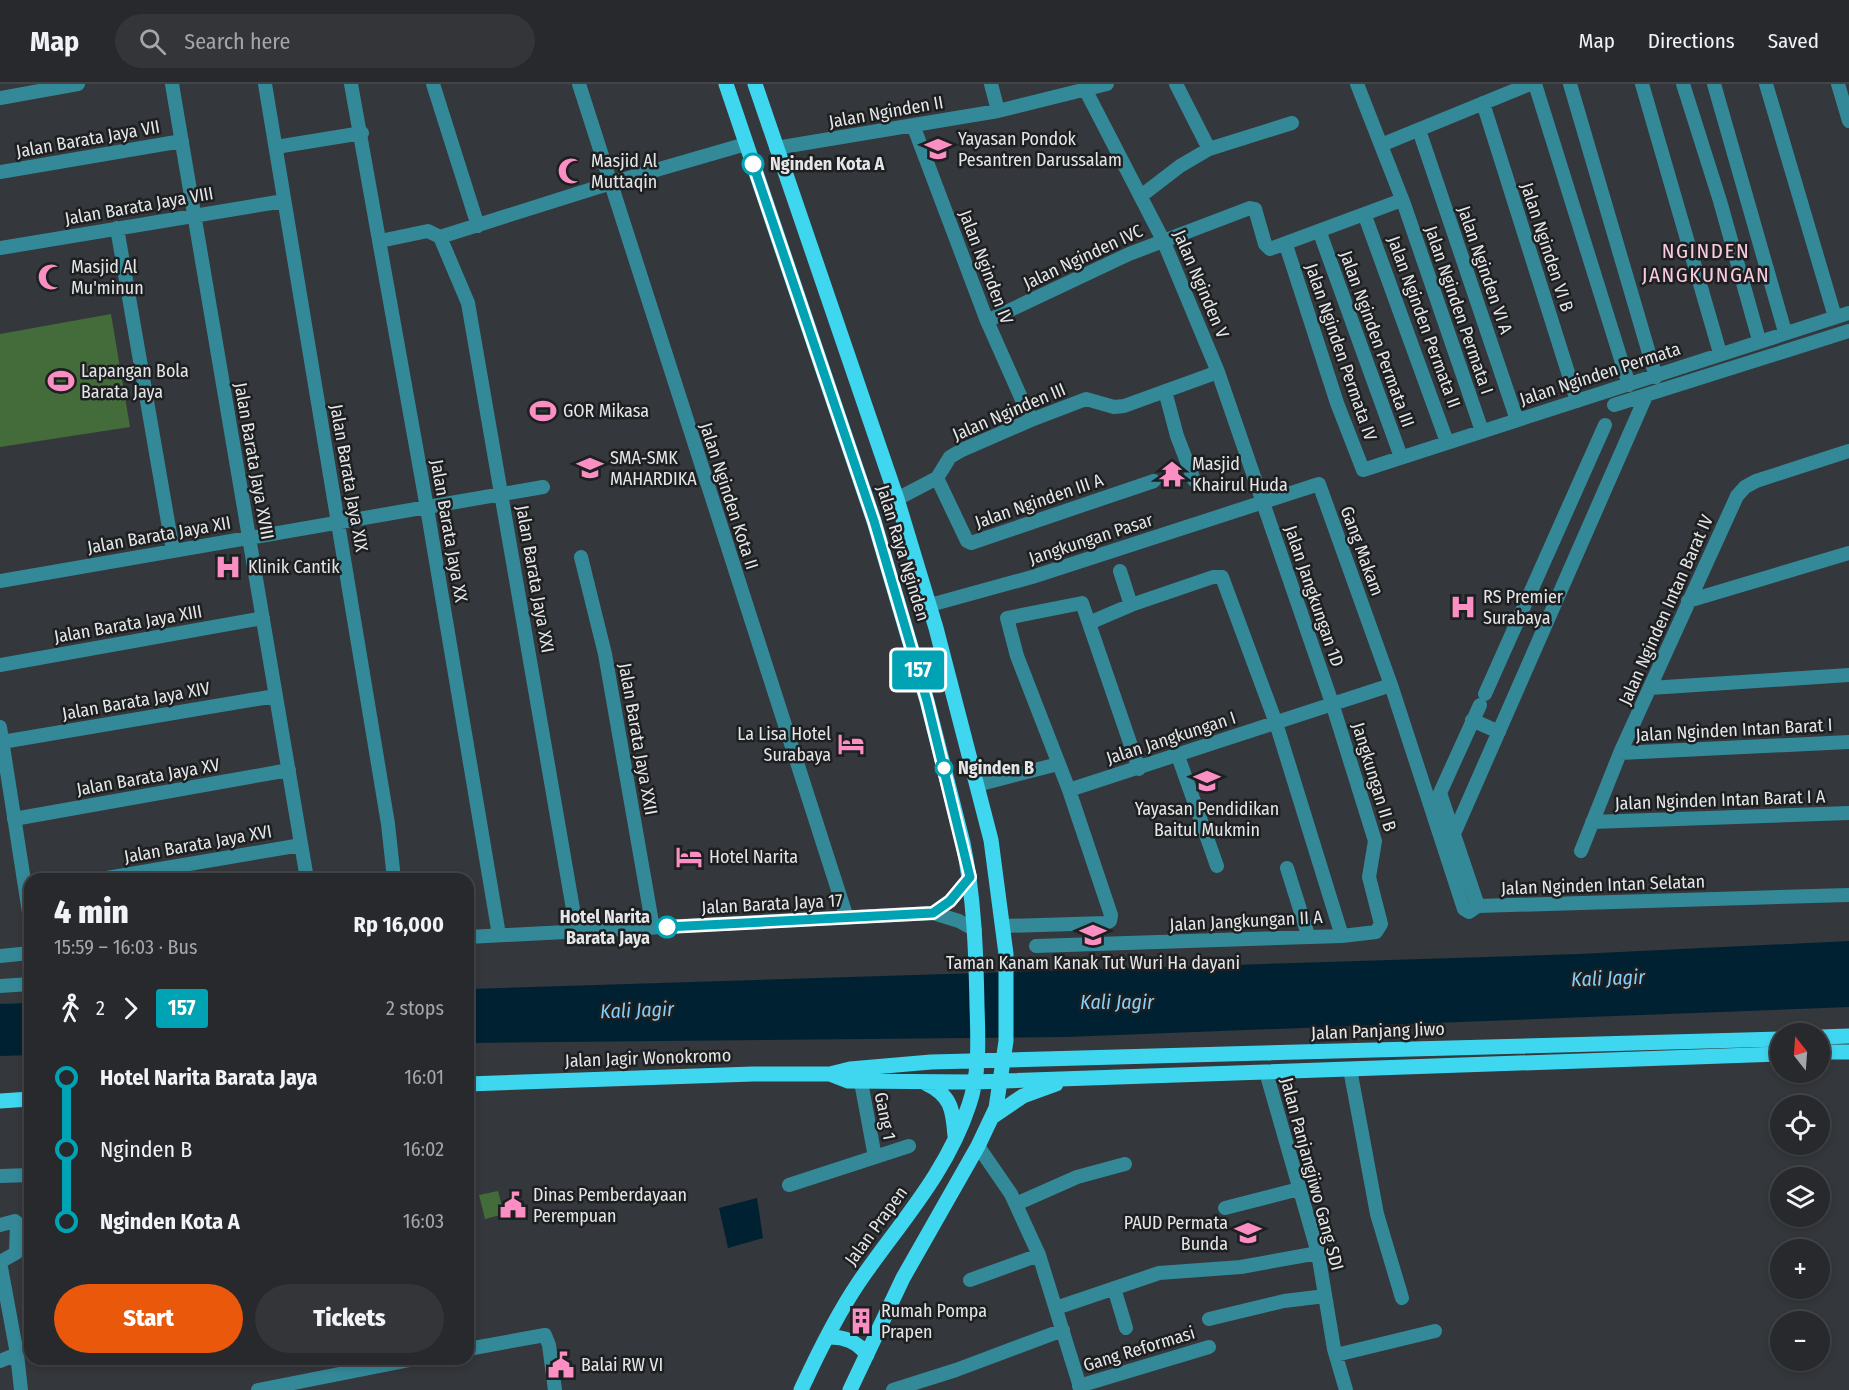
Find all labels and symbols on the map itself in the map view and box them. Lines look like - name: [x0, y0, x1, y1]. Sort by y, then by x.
- street label: Jalan Nginden II: [827, 91, 945, 133]
- street label: Jalan Barata Jaya VII: [14, 116, 162, 162]
- place label: Yayasan Pondok Pesantren Darussalam: [958, 128, 1122, 171]
- school or university icon: Yayasan Pondok Pesantren Darussalam: [923, 134, 953, 164]
- place label: Masjid Al Muttaqin: [591, 150, 658, 193]
- marker: Nginden Kota A: [742, 153, 764, 175]
- place label: Nginden Kota A: [770, 153, 885, 175]
- mosque icon: Masjid Al Muttaqin: [556, 156, 586, 186]
- street label: Jalan Nginden VI B: [1516, 180, 1578, 314]
- street label: Jalan Barata Jaya VIII: [63, 182, 215, 230]
- street label: Jalan Nginden VI A: [1453, 203, 1517, 337]
- street label: Jalan Nginden IV: [954, 207, 1018, 328]
- street label: Jalan Nginden IVC: [1020, 220, 1146, 294]
- street label: Jalan Nginden Permata I: [1420, 223, 1498, 397]
- street label: Jalan Nginden V: [1168, 227, 1234, 342]
- street label: Jalan Nginden Permata II: [1383, 233, 1465, 411]
- district label: NGINDEN JANGKUNGAN: [1642, 238, 1770, 288]
- street label: Jalan Nginden Permata III: [1335, 248, 1419, 430]
- place label: Masjid Al Mu'minun: [71, 256, 144, 299]
- street label: Jalan Nginden Permata IV: [1300, 261, 1382, 444]
- mosque icon: Masjid Al Mu'minun: [36, 262, 66, 292]
- street label: Jalan Nginden Permata: [1517, 338, 1683, 410]
- place label: Lapangan Bola Barata Jaya: [81, 360, 189, 403]
- sports icon: Lapangan Bola Barata Jaya: [46, 366, 76, 396]
- street label: Jalan Nginden III: [949, 378, 1069, 446]
- street label: Jalan Barata Jaya XVIII: [229, 381, 279, 541]
- sports icon: GOR Mikasa: [528, 396, 558, 426]
- place label: GOR Mikasa: [563, 400, 649, 422]
- street label: Jalan Barata Jaya XIX: [325, 403, 373, 554]
- street label: Jalan Nginden Kota II: [695, 420, 763, 572]
- place label: SMA-SMK MAHARDIKA: [610, 447, 697, 490]
- school or university icon: SMA-SMK MAHARDIKA: [575, 453, 605, 483]
- place label: Masjid Khairul Huda: [1192, 453, 1288, 496]
- street label: Jalan Barata Jaya XX: [426, 458, 472, 604]
- temple icon: Masjid Khairul Huda: [1157, 459, 1187, 489]
- street label: Jalan Nginden III A: [972, 469, 1107, 533]
- street label: Jalan Raya Nginden: [872, 482, 934, 624]
- street label: Gang Makam: [1336, 503, 1388, 599]
- street label: Jalan Barata Jaya XXI: [511, 504, 559, 654]
- street label: Jangkungan Pasar: [1026, 508, 1157, 569]
- street label: Jalan Nginden Intan Barat IV: [1614, 511, 1718, 709]
- street label: Jalan Barata Jaya XII: [86, 512, 232, 558]
- street label: Jalan Jangkungan 1D: [1280, 523, 1348, 669]
- hospital icon: Klinik Cantik: [213, 552, 243, 582]
- place label: Klinik Cantik: [248, 556, 340, 578]
- place label: RS Premier Surabaya: [1483, 586, 1564, 629]
- hospital icon: RS Premier Surabaya: [1448, 592, 1478, 622]
- street label: Jalan Barata Jaya XIII: [52, 600, 204, 648]
- line badge: 157: [884, 650, 952, 690]
- street label: Jalan Barata Jaya XXII: [614, 661, 662, 817]
- street label: Jalan Barata Jaya XIV: [60, 677, 212, 725]
- street label: Jalan Jangkungan I: [1103, 707, 1239, 769]
- street label: Jalan Nginden Intan Barat I: [1635, 714, 1833, 746]
- street label: Jangkungan II B: [1347, 720, 1401, 834]
- place label: La Lisa Hotel Surabaya: [737, 723, 831, 766]
- hotel icon: La Lisa Hotel Surabaya: [836, 729, 866, 759]
- street label: Jalan Barata Jaya XV: [75, 753, 222, 800]
- place label: Nginden B: [958, 757, 1034, 779]
- marker: Nginden B: [935, 759, 953, 777]
- school or university icon: Yayasan Pendidikan Baitul Mukmin: [1192, 766, 1222, 796]
- street label: Jalan Nginden Intan Barat I A: [1614, 785, 1826, 815]
- place label: Yayasan Pendidikan Baitul Mukmin: [1135, 798, 1279, 841]
- street label: Jalan Barata Jaya XVI: [122, 820, 274, 868]
- hotel icon: Hotel Narita: [674, 842, 704, 872]
- place label: Hotel Narita: [709, 846, 798, 868]
- street label: Jalan Nginden Intan Selatan: [1501, 870, 1705, 900]
- street label: Jalan Barata Jaya 17: [701, 889, 843, 919]
- place label: Hotel Narita Barata Jaya: [560, 906, 650, 949]
- street label: Jalan Jangkungan II A: [1169, 906, 1324, 936]
- marker: Hotel Narita Barata Jaya: [656, 916, 678, 938]
- school or university icon: Taman Kanam Kanak Tut Wuri Ha dayani: [1078, 920, 1108, 950]
- place label: Taman Kanam Kanak Tut Wuri Ha dayani: [946, 952, 1240, 974]
- water label: Kali Jagir: [1571, 965, 1646, 991]
- water label: Kali Jagir: [1080, 990, 1155, 1014]
- water label: Kali Jagir: [600, 997, 675, 1023]
- street label: Jalan Panjang Jiwo: [1311, 1018, 1445, 1044]
- north arrow: [1770, 1023, 1830, 1083]
- street label: Jalan Jagir Wonokromo: [564, 1044, 732, 1072]
- street label: Jalan Panjangjiwo Gang SDI: [1276, 1075, 1348, 1273]
- street label: Gang 1: [870, 1090, 900, 1142]
- street label: Jalan Prapen: [840, 1182, 912, 1270]
- place label: Dinas Pemberdayaan Perempuan: [533, 1184, 687, 1227]
- public building icon: Dinas Pemberdayaan Perempuan: [498, 1190, 528, 1220]
- place label: PAUD Permata Bunda: [1124, 1212, 1228, 1255]
- school or university icon: PAUD Permata Bunda: [1233, 1218, 1263, 1248]
- place label: Rumah Pompa Prapen: [881, 1300, 987, 1343]
- building icon: Rumah Pompa Prapen: [846, 1306, 876, 1336]
- street label: Gang Reformasi: [1081, 1322, 1197, 1376]
- public building icon: Balai RW VI: [546, 1350, 576, 1380]
- place label: Balai RW VI: [581, 1354, 663, 1376]

